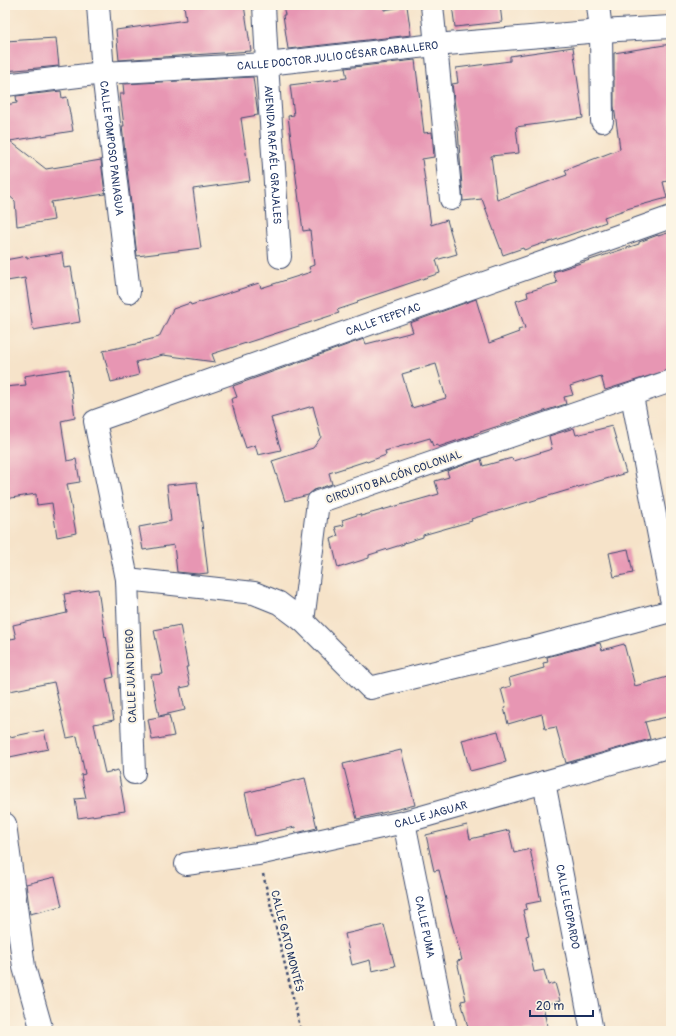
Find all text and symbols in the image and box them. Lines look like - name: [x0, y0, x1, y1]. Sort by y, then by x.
- street label: CALLE DOCTOR JULIO CÉSAR CABALLERO: [237, 38, 439, 72]
- street label: CALLE POMPOSO PANIAGUA: [97, 80, 126, 216]
- street label: AVENIDA RAFAÉL GRAJALES: [262, 85, 284, 224]
- street label: CALLE TEPEYAC: [344, 300, 422, 338]
- street label: CIRCUITO BALCÓN COLONIAL: [324, 447, 464, 506]
- street label: CALLE JUAN DIEGO: [123, 629, 139, 723]
- street label: CALLE JAGUAR: [393, 798, 469, 830]
- street label: CALLE LEOPARDO: [554, 863, 583, 950]
- street label: CALLE GATO MONTÉS: [268, 889, 306, 993]
- street label: CALLE PUMA: [413, 895, 438, 959]
- scale bar: [530, 992, 593, 1018]
- text: 20 m: [536, 999, 565, 1014]

